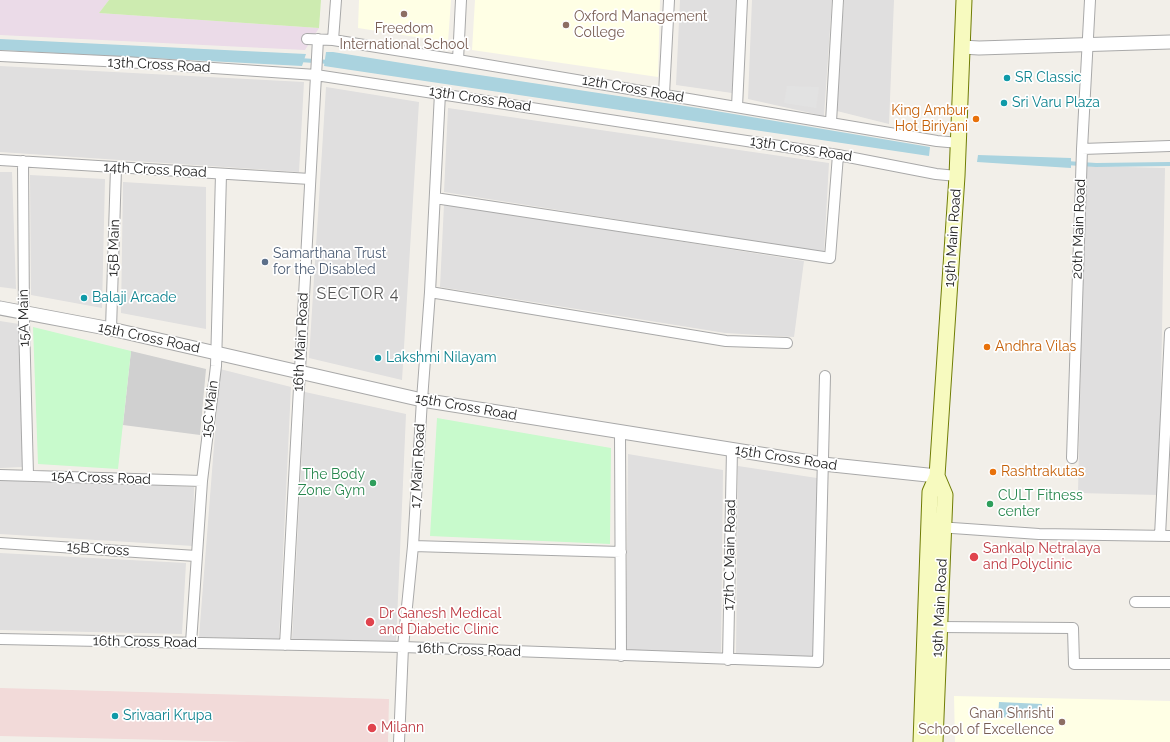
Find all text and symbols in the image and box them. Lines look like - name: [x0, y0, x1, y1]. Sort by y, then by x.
- marker: Freedom International School: [399, 9, 409, 19]
- place label: Oxford Management College: [574, 9, 708, 42]
- marker: Oxford Management College: [561, 20, 571, 30]
- place label: Freedom International School: [339, 21, 469, 54]
- street label: 13th Cross Road: [107, 54, 211, 76]
- place label: SR Classic: [1015, 70, 1082, 86]
- street label: 12th Cross Road: [581, 72, 685, 106]
- marker: SR Classic: [1002, 73, 1012, 83]
- street label: 13th Cross Road: [428, 83, 532, 115]
- place label: Sri Varu Plaza: [1012, 95, 1100, 111]
- marker: Sri Varu Plaza: [999, 98, 1009, 108]
- place label: King Ambur Hot Biriyani: [891, 103, 968, 136]
- marker: King Ambur Hot Biriyani: [971, 114, 981, 124]
- street label: 13th Cross Road: [749, 133, 853, 165]
- street label: 14th Cross Road: [103, 159, 207, 181]
- street label: 20th Main Road: [1069, 178, 1089, 280]
- street label: 19th Main Road: [941, 188, 965, 288]
- street label: 15B Main: [105, 219, 123, 277]
- place label: Samarthana Trust for the Disabled: [273, 246, 386, 278]
- marker: Samarthana Trust for the Disabled: [260, 257, 270, 267]
- district label: SECTOR 4: [317, 284, 399, 304]
- street label: 15A Main: [15, 289, 33, 347]
- place label: Balaji Arcade: [92, 290, 177, 306]
- street label: 16th Main Road: [290, 292, 312, 392]
- marker: Balaji Arcade: [79, 293, 89, 303]
- street label: 15th Cross Road: [97, 319, 201, 357]
- place label: Andhra Vilas: [995, 339, 1076, 355]
- marker: Andhra Vilas: [982, 342, 992, 352]
- place label: Lakshmi Nilayam: [386, 350, 497, 366]
- marker: Lakshmi Nilayam: [373, 353, 383, 363]
- street label: 15C Main: [198, 379, 222, 439]
- street label: 15th Cross Road: [414, 390, 518, 424]
- street label: 17 Main Road: [407, 423, 429, 509]
- street label: 15th Cross Road: [734, 442, 838, 474]
- place label: Rashtrakutas: [1001, 464, 1085, 480]
- place label: The Body Zone Gym: [298, 467, 365, 500]
- marker: Rashtrakutas: [988, 467, 998, 477]
- street label: 15A Cross Road: [51, 468, 151, 488]
- marker: The Body Zone Gym: [368, 478, 378, 488]
- place label: CULT Fitness center: [998, 488, 1083, 520]
- street label: 17th C Main Road: [721, 499, 739, 611]
- marker: CULT Fitness center: [985, 499, 995, 509]
- street label: 15B Cross: [66, 538, 130, 560]
- place label: Sankalp Netralaya and Polyclinic: [983, 541, 1101, 574]
- marker: Sankalp Netralaya and Polyclinic: [968, 551, 980, 563]
- street label: 19th Main Road: [929, 558, 951, 658]
- place label: Dr Ganesh Medical and Diabetic Clinic: [379, 606, 501, 638]
- marker: Dr Ganesh Medical and Diabetic Clinic: [364, 616, 376, 628]
- street label: 16th Cross Road: [93, 633, 197, 651]
- street label: 16th Cross Road: [417, 640, 521, 660]
- place label: Gnan Shrishti School of Excellence: [918, 706, 1054, 738]
- place label: Srivaari Krupa: [123, 708, 212, 724]
- marker: Srivaari Krupa: [110, 711, 120, 721]
- marker: Gnan Shrishti School of Excellence: [1057, 717, 1067, 727]
- place label: Milann: [381, 720, 424, 736]
- marker: Milann: [366, 722, 378, 734]

